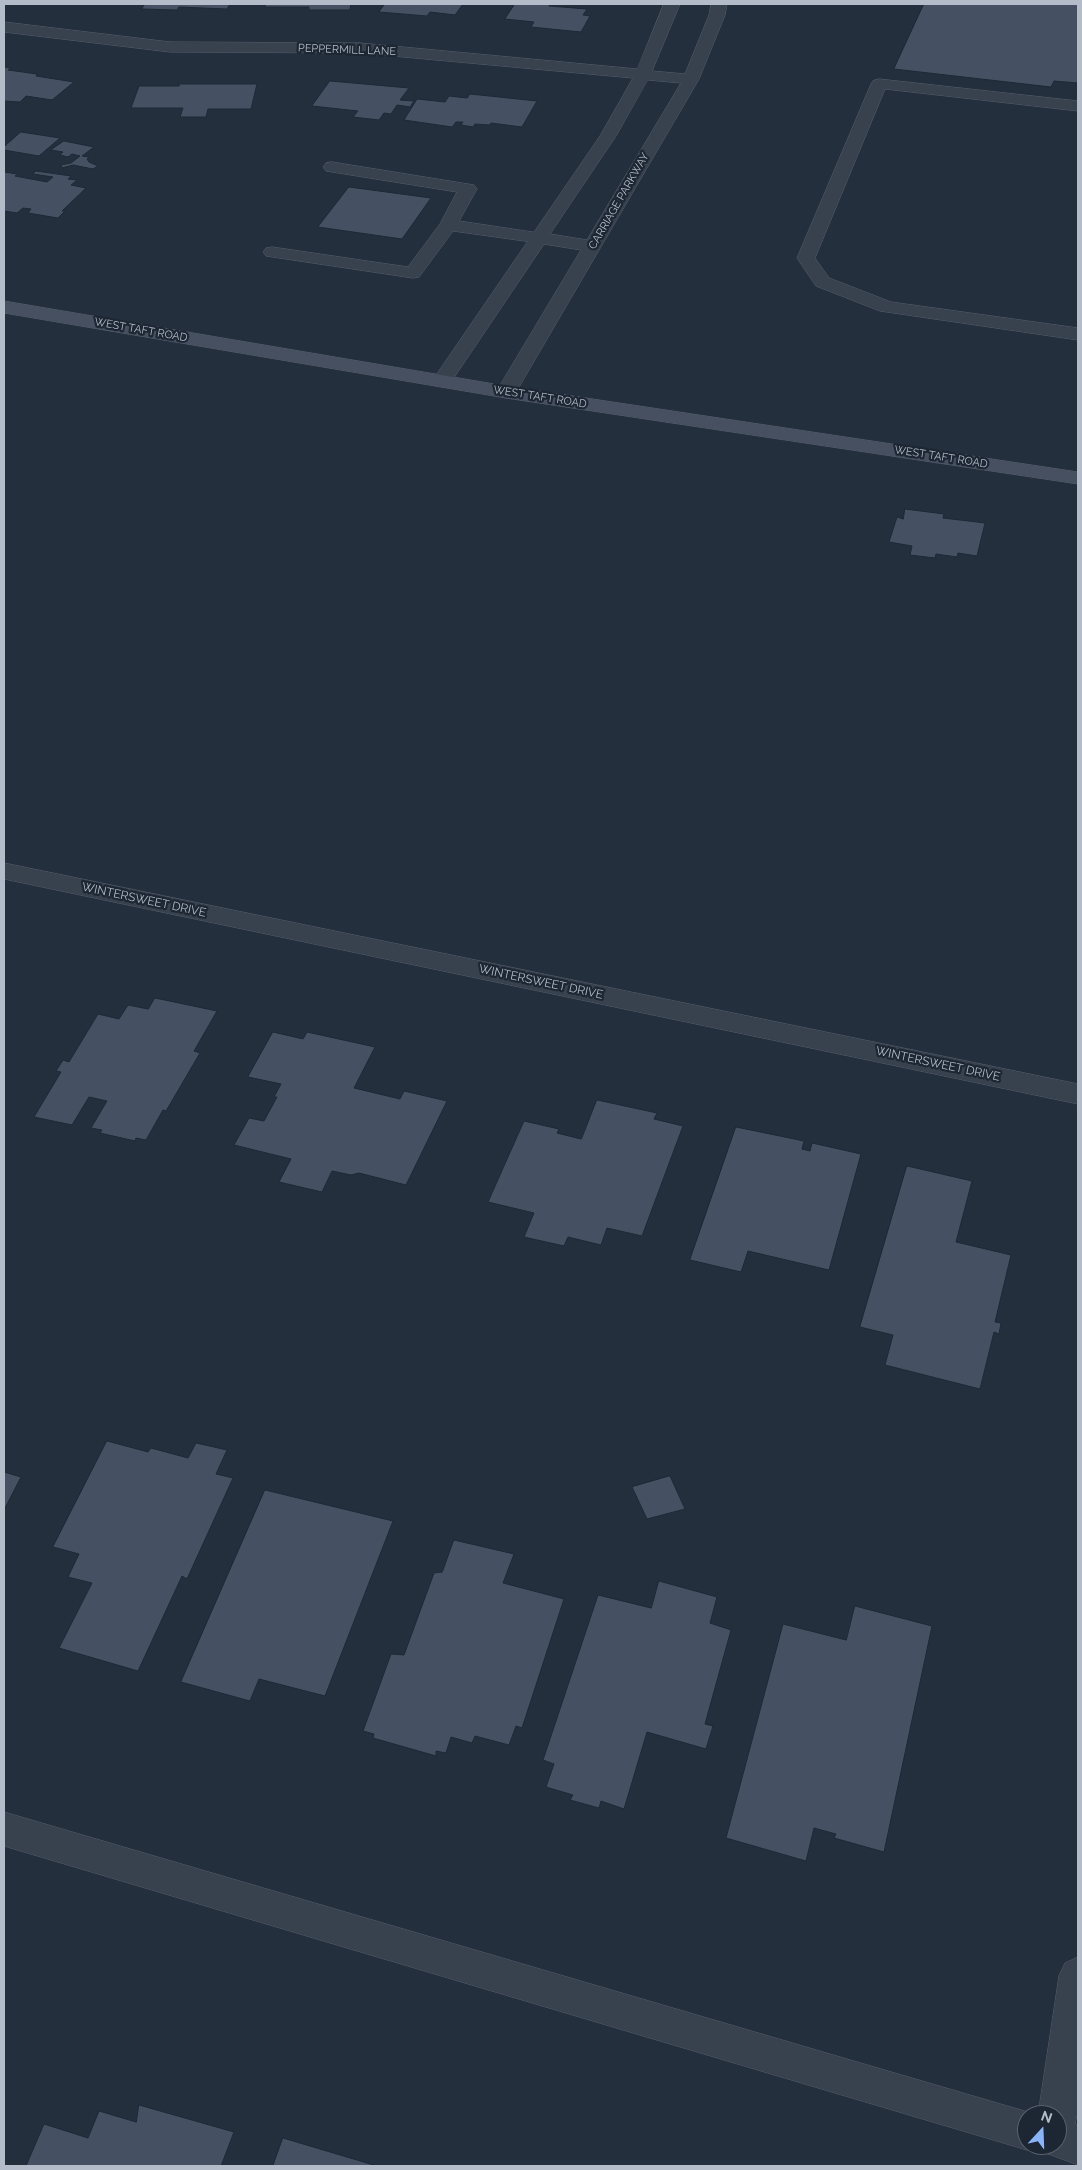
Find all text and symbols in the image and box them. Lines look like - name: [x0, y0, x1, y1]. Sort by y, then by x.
- street label: PEPPERMILL LANE: [298, 42, 396, 58]
- street label: CARRIAGE PARKWAY: [586, 150, 652, 252]
- street label: WEST TAFT ROAD: [93, 315, 189, 345]
- street label: WEST TAFT ROAD: [492, 383, 588, 411]
- street label: WEST TAFT ROAD: [893, 443, 989, 471]
- street label: WINTERSWEET DRIVE: [81, 880, 207, 920]
- street label: WINTERSWEET DRIVE: [478, 962, 604, 1002]
- street label: WINTERSWEET DRIVE: [875, 1044, 1001, 1084]
- north arrow: [1017, 2105, 1067, 2155]
- text: N: [1039, 2107, 1055, 2126]

